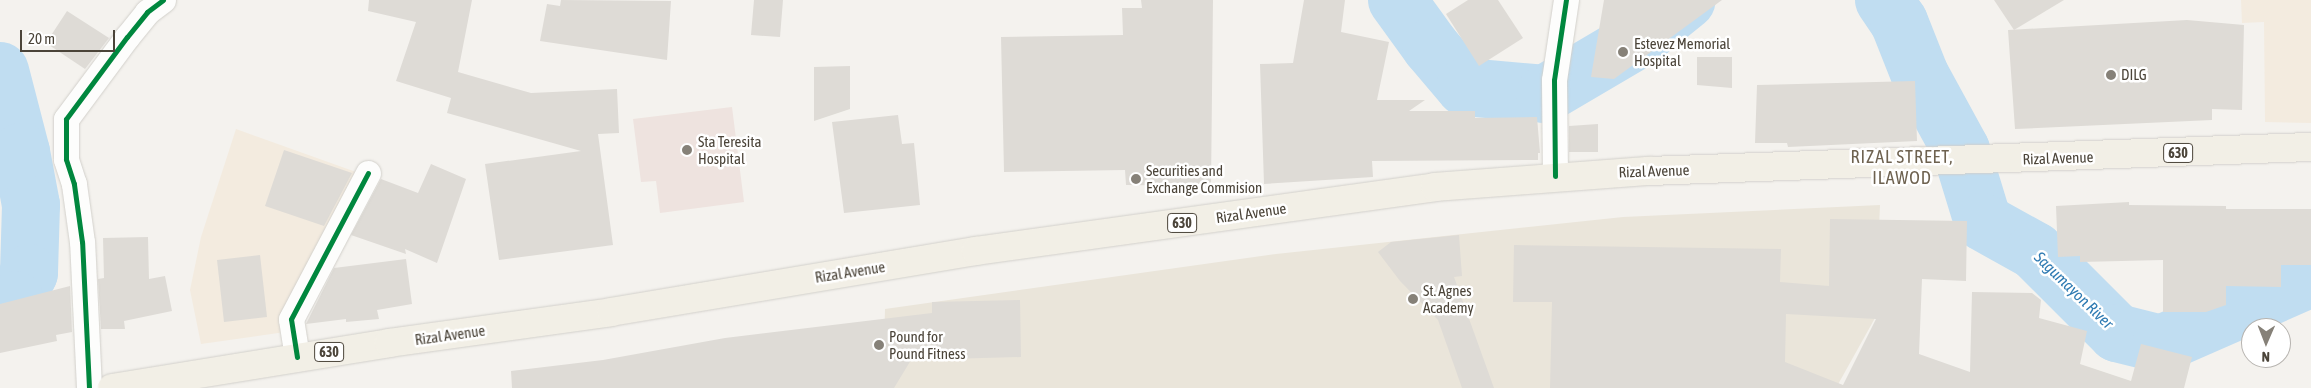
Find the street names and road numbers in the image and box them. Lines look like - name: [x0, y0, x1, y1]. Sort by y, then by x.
- road number: 630: [2163, 142, 2193, 164]
- street label: Rizal Avenue: [2022, 148, 2094, 168]
- street label: Rizal Avenue: [1618, 161, 1690, 181]
- street label: Rizal Avenue: [1215, 199, 1287, 227]
- road number: 630: [1167, 212, 1197, 234]
- street label: Rizal Avenue: [814, 258, 886, 286]
- street label: Rizal Avenue: [414, 321, 486, 349]
- road number: 630: [314, 341, 344, 364]

